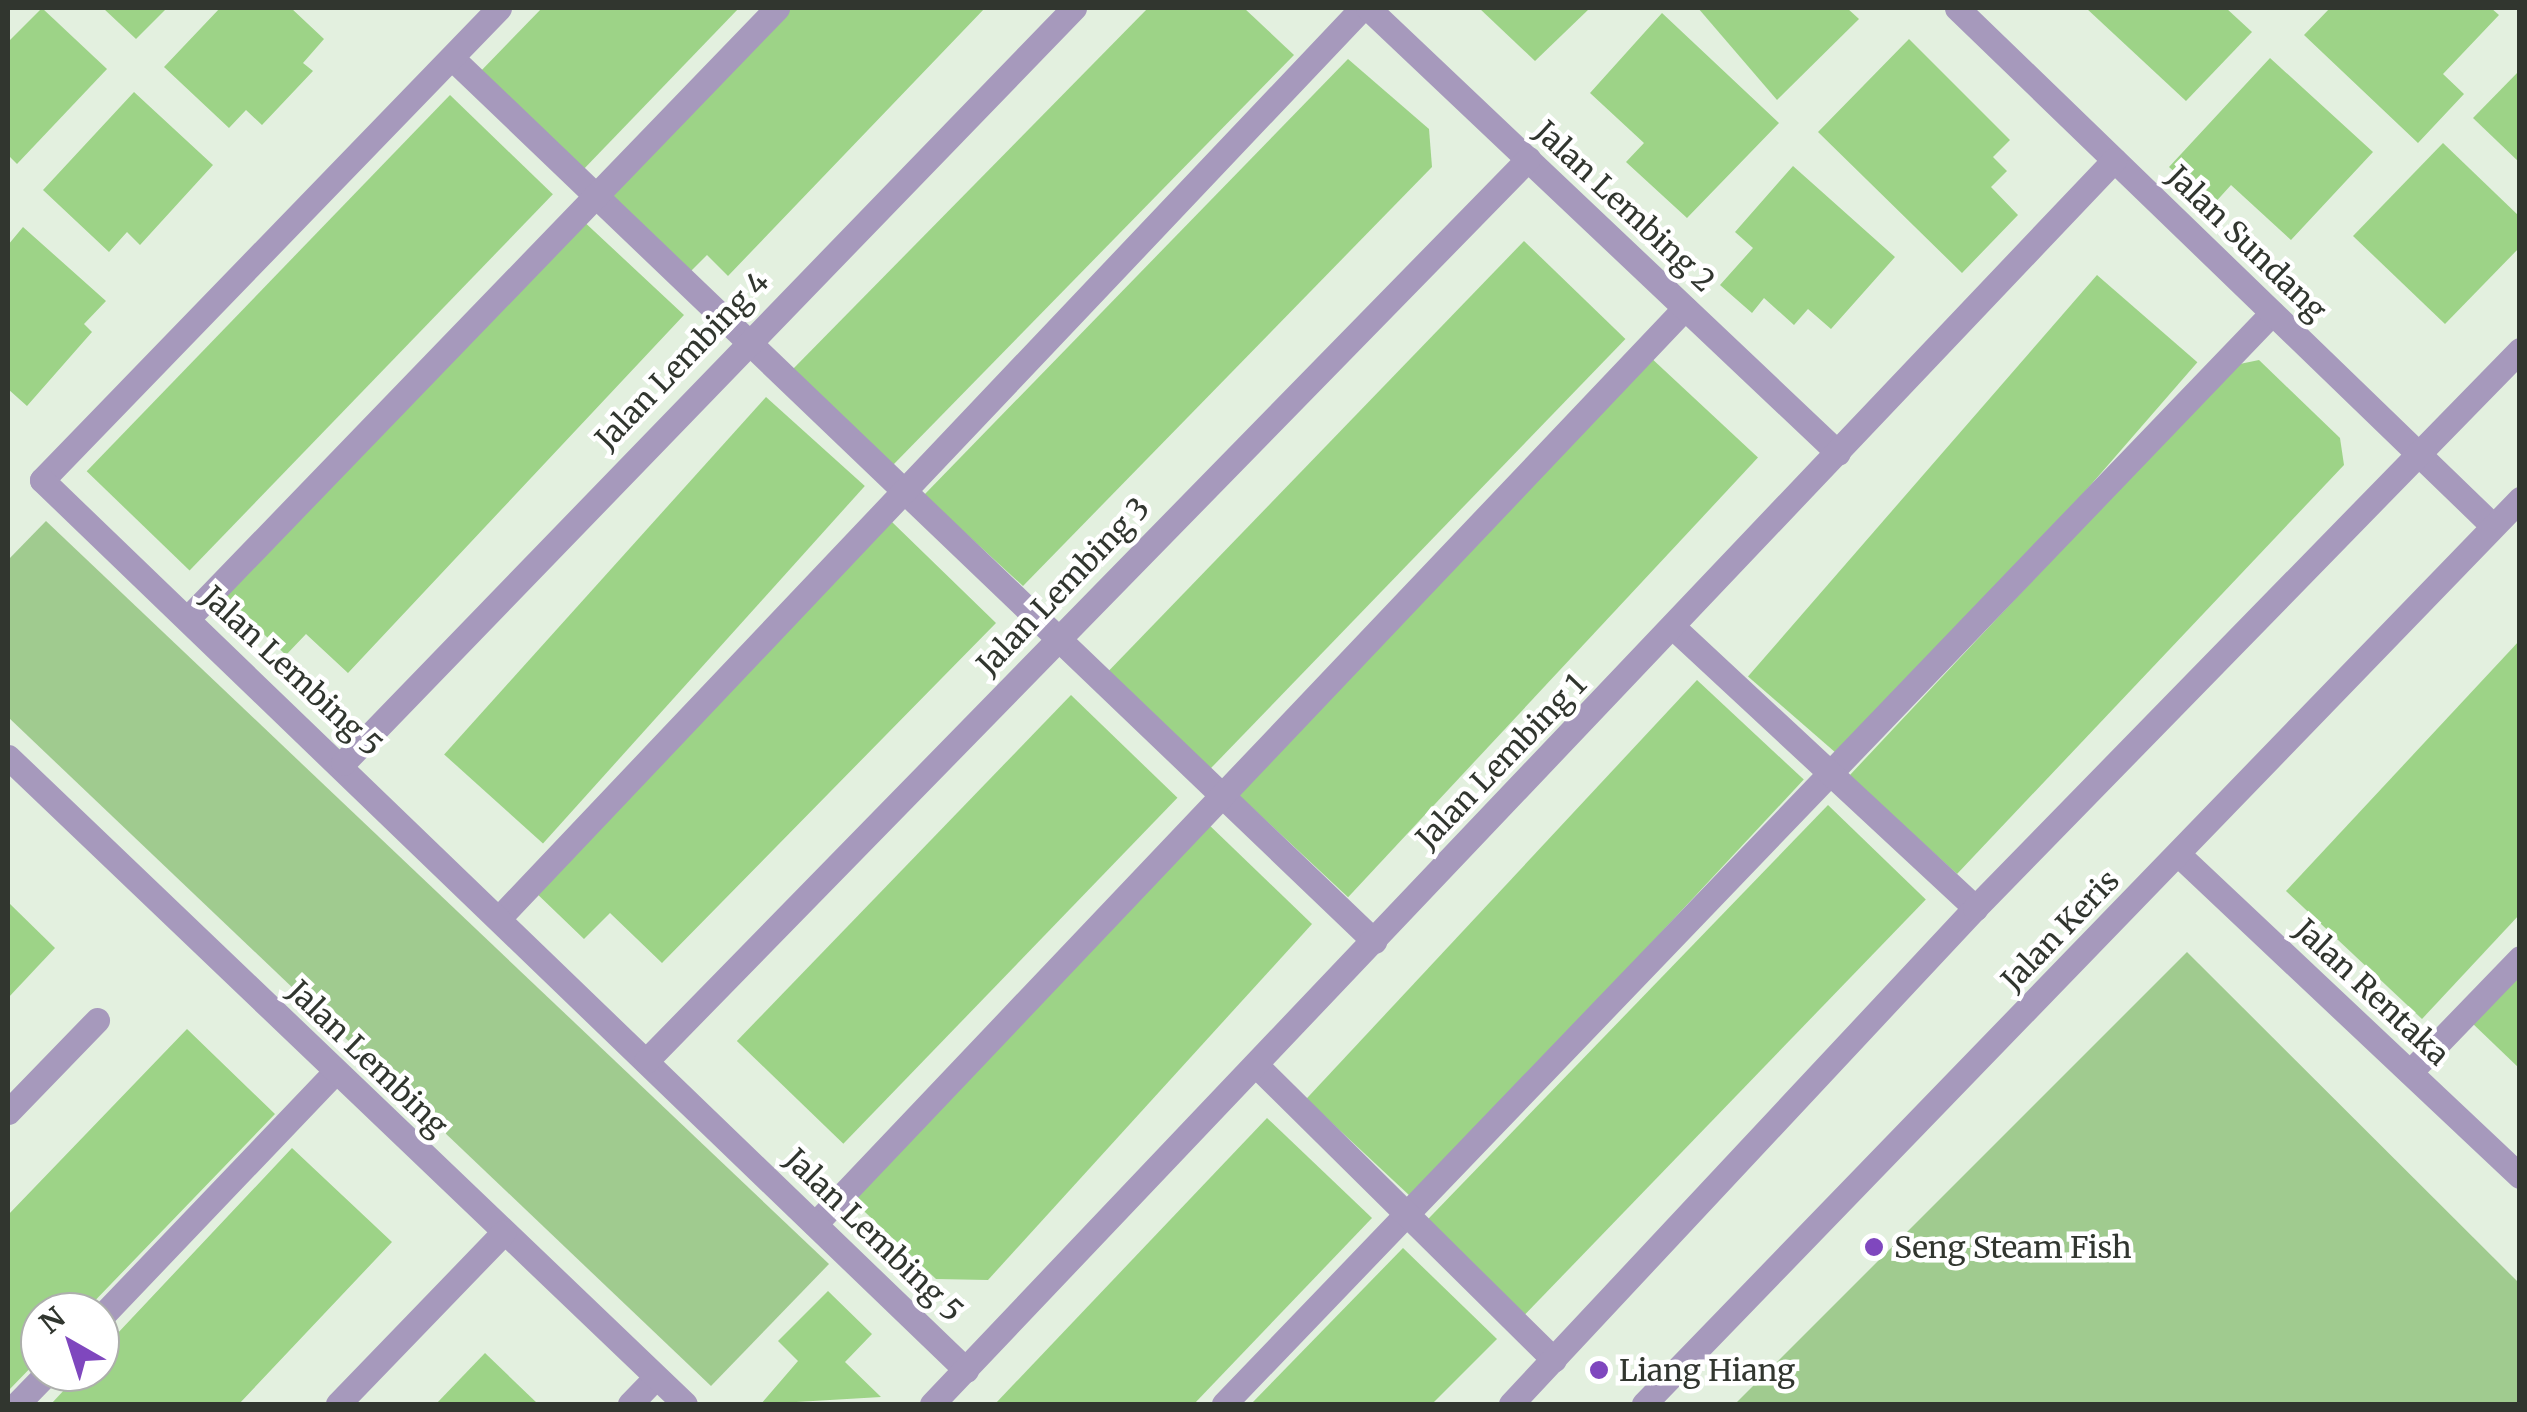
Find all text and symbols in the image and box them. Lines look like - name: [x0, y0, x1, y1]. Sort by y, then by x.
- street label: Jalan Lembing 2: [1527, 113, 1723, 299]
- street label: Jalan Sundang: [2160, 158, 2334, 328]
- street label: Jalan Lembing 4: [588, 263, 776, 457]
- street label: Jalan Lembing 3: [969, 490, 1157, 682]
- street label: Jalan Lembing 5: [195, 578, 389, 764]
- street label: Jalan Lembing 1: [1409, 666, 1593, 856]
- street label: Jalan Keris: [1994, 862, 2126, 998]
- street label: Jalan Rentaka: [2287, 911, 2457, 1073]
- street label: Jalan Lembing: [281, 973, 455, 1143]
- street label: Jalan Lembing 5: [778, 1141, 970, 1329]
- place label: Seng Steam Fish: [1894, 1229, 2132, 1265]
- marker: Seng Steam Fish: [1863, 1236, 1885, 1258]
- north arrow: [20, 1292, 120, 1392]
- text: N: [32, 1299, 72, 1341]
- place label: Liang Hiang: [1619, 1352, 1795, 1388]
- marker: Liang Hiang: [1588, 1359, 1610, 1381]

